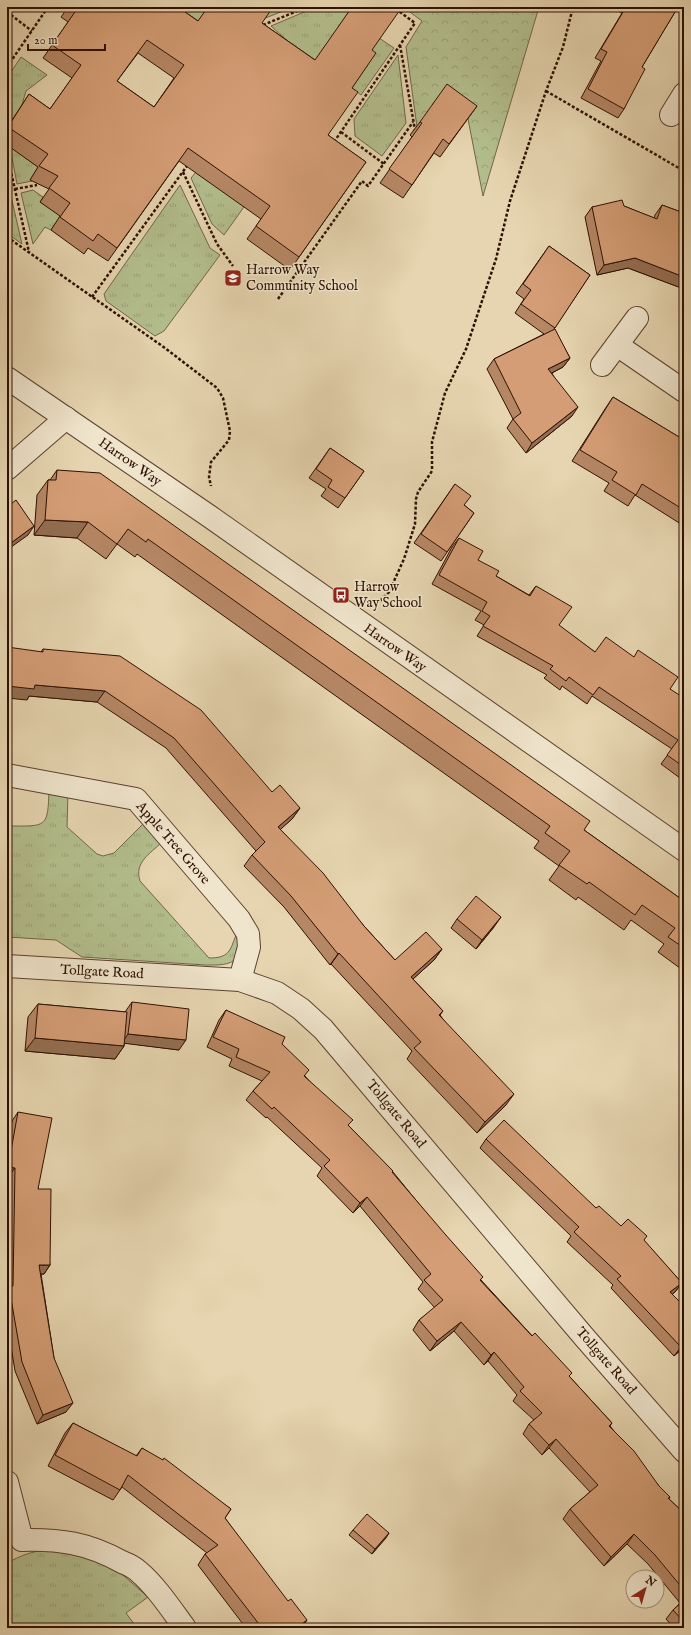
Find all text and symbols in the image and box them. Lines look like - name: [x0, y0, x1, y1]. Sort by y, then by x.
- scale bar: [28, 26, 105, 52]
- text: 20 m: [34, 33, 57, 48]
- place label: Harrow Way Community School: [246, 261, 358, 295]
- school or university icon: Harrow Way Community School: [223, 268, 243, 288]
- street label: Harrow Way: [95, 434, 165, 490]
- place label: Harrow Way School: [354, 578, 422, 612]
- bus stop icon: Harrow Way School: [331, 585, 351, 605]
- street label: Harrow Way: [360, 620, 430, 676]
- street label: Apple Tree Grove: [131, 797, 214, 889]
- street label: Tollgate Road: [60, 961, 145, 983]
- street label: Tollgate Road: [362, 1076, 430, 1152]
- street label: Tollgate Road: [572, 1324, 641, 1399]
- north arrow: [625, 1569, 665, 1609]
- text: N: [642, 1573, 659, 1591]

